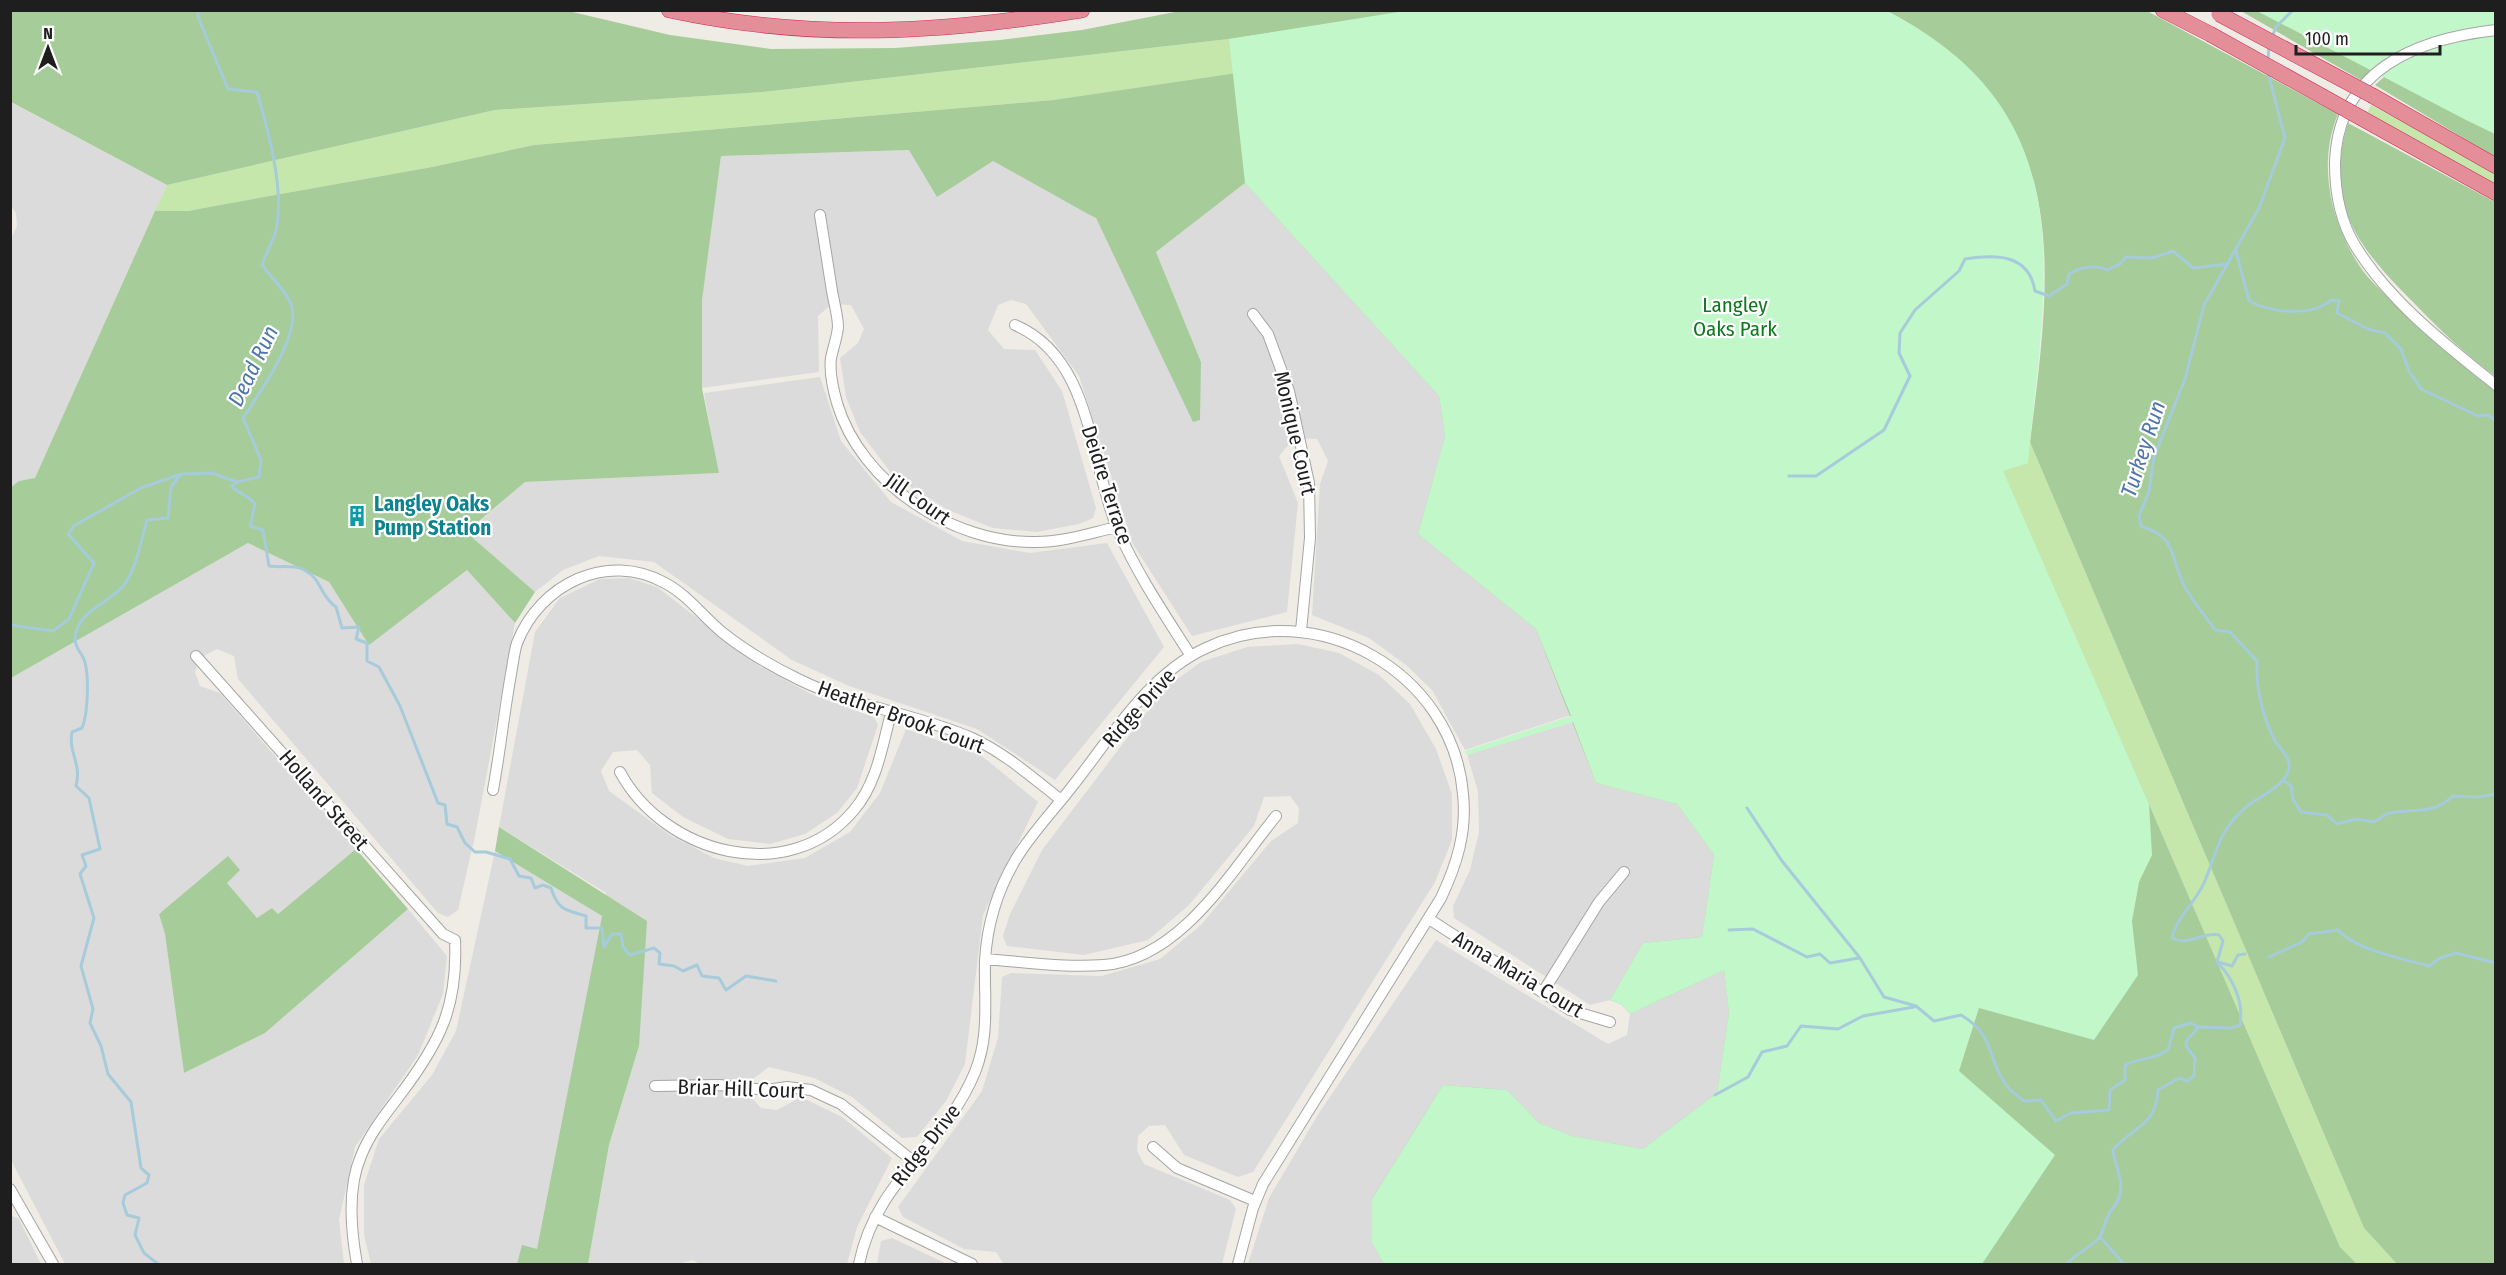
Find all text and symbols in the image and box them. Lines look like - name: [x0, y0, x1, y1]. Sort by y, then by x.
- north arrow: [18, 18, 78, 78]
- scale bar: [2296, 18, 2440, 56]
- text: N: [43, 24, 53, 43]
- text: 100 m: [2305, 28, 2349, 50]
- park label: Langley Oaks Park: [1693, 292, 1777, 342]
- water label: Dead Run: [222, 321, 284, 411]
- street label: Monique Court: [1268, 369, 1322, 498]
- water label: Turkey Run: [2115, 398, 2171, 500]
- street label: Deidre Terrace: [1076, 422, 1138, 548]
- street label: Jill Court: [880, 467, 956, 531]
- place label: Langley Oaks Pump Station: [374, 491, 491, 541]
- building icon: Langley Oaks Pump Station: [345, 504, 369, 528]
- street label: Ridge Drive: [1097, 663, 1181, 753]
- street label: Heather Brook Court: [814, 675, 988, 759]
- street label: Holland Street: [274, 745, 375, 855]
- street label: Anna Maria Court: [1448, 925, 1588, 1023]
- street label: Briar Hill Court: [677, 1074, 805, 1104]
- street label: Ridge Drive: [886, 1099, 966, 1191]

